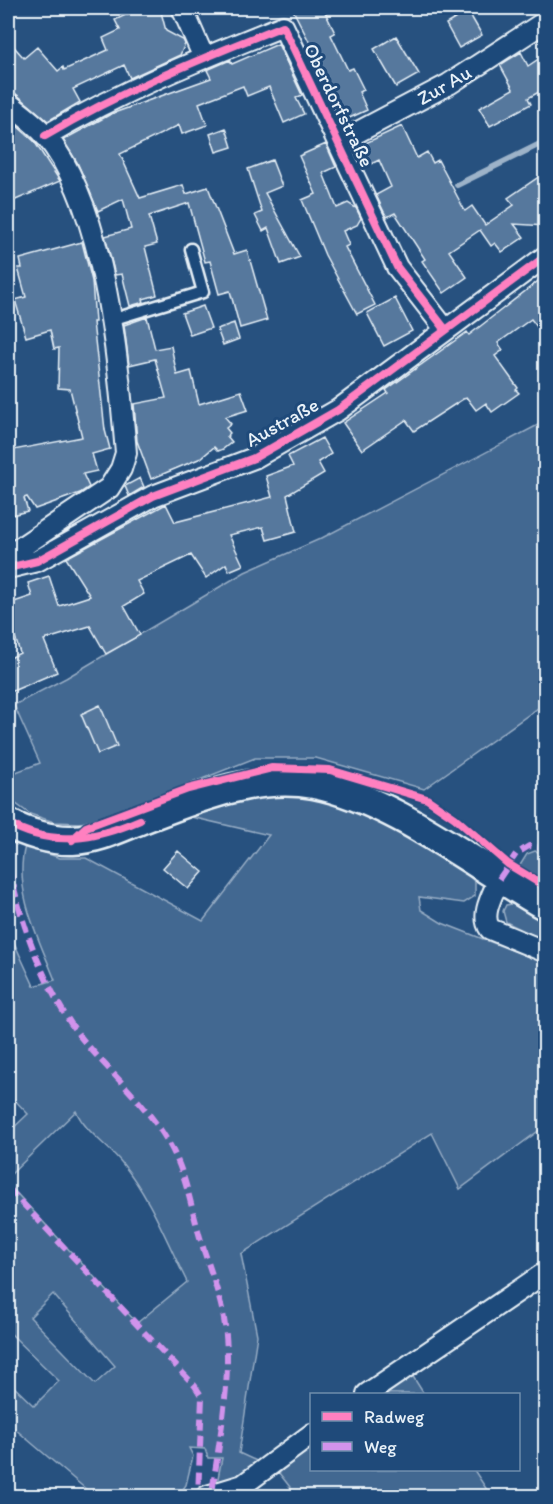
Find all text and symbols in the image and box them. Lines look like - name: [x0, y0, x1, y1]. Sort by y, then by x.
- street label: Oberdorfstraße: [299, 39, 379, 171]
- street label: Zur Au: [413, 60, 475, 110]
- street label: Austraße: [241, 392, 323, 452]
- legend: [310, 1393, 520, 1471]
- text: Radweg: [364, 1406, 425, 1428]
- text: Weg: [364, 1436, 397, 1458]

